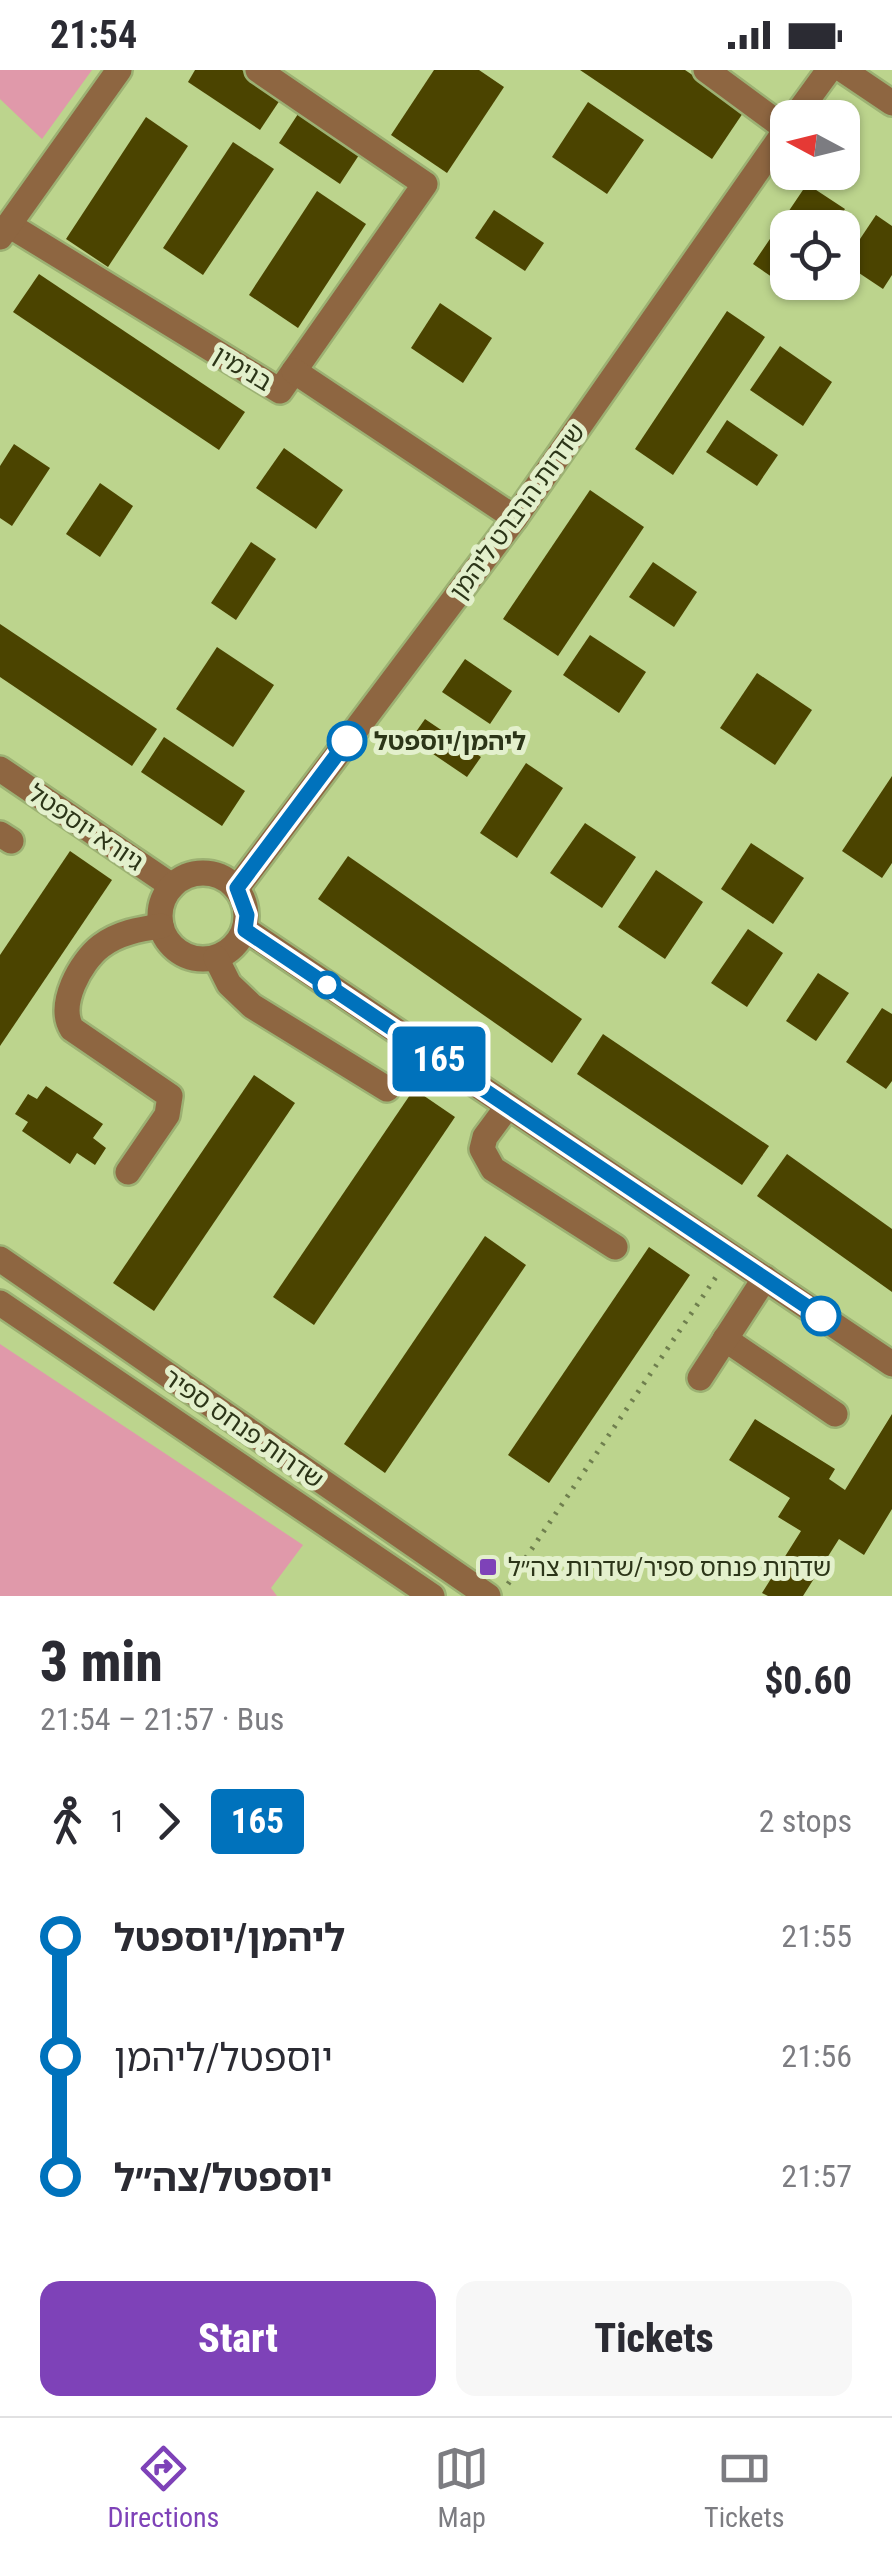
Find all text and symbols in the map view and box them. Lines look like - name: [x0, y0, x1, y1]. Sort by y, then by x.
- text: 21:54: [50, 13, 137, 57]
- north arrow: [770, 100, 860, 190]
- map controls: [770, 100, 860, 300]
- button: locate: [770, 210, 860, 300]
- street label: בנימין: [208, 340, 277, 397]
- street label: שדרות הרברט ליהמן: [444, 418, 591, 605]
- marker: ליהמן/יוספטל: [328, 722, 366, 760]
- place label: ליהמן/יוספטל: [374, 727, 526, 756]
- street label: גיורא יוספטל: [23, 778, 149, 876]
- unlabelled marker: [314, 972, 340, 998]
- line badge: 165: [382, 1026, 496, 1092]
- text: 165: [412, 1039, 466, 1080]
- unlabelled marker: [802, 1297, 840, 1335]
- street label: שדרות פנחס ספיר: [158, 1363, 329, 1494]
- place label: שדרות פנחס ספיר/שדרות צה״ל: [508, 1553, 831, 1582]
- marker: שדרות פנחס ספיר/שדרות צה״ל: [477, 1556, 499, 1578]
- text: 3 min: [40, 1630, 163, 1694]
- text: $0.60: [764, 1659, 852, 1703]
- text: 21:54 – 21:57 · Bus: [40, 1700, 284, 1738]
- icon: walk: [40, 1794, 95, 1849]
- icon: forward: [141, 1794, 196, 1849]
- text: 165: [231, 1801, 284, 1842]
- text: 1: [110, 1802, 126, 1840]
- text: 2 stops: [759, 1802, 852, 1840]
- text: ליהמן/יוספטל: [114, 1916, 345, 1960]
- text: 21:55: [781, 1917, 852, 1955]
- text: יוספטל/ליהמן: [114, 2036, 333, 2080]
- text: 21:56: [781, 2037, 852, 2075]
- text: יוספטל/צה״ל: [114, 2156, 333, 2200]
- text: 21:57: [781, 2157, 852, 2195]
- button: Start: [40, 2281, 436, 2396]
- button: Tickets: [456, 2281, 852, 2396]
- tab: Directions: [107, 2441, 219, 2534]
- tab: Map: [434, 2441, 489, 2534]
- tab: Tickets: [704, 2441, 785, 2534]

